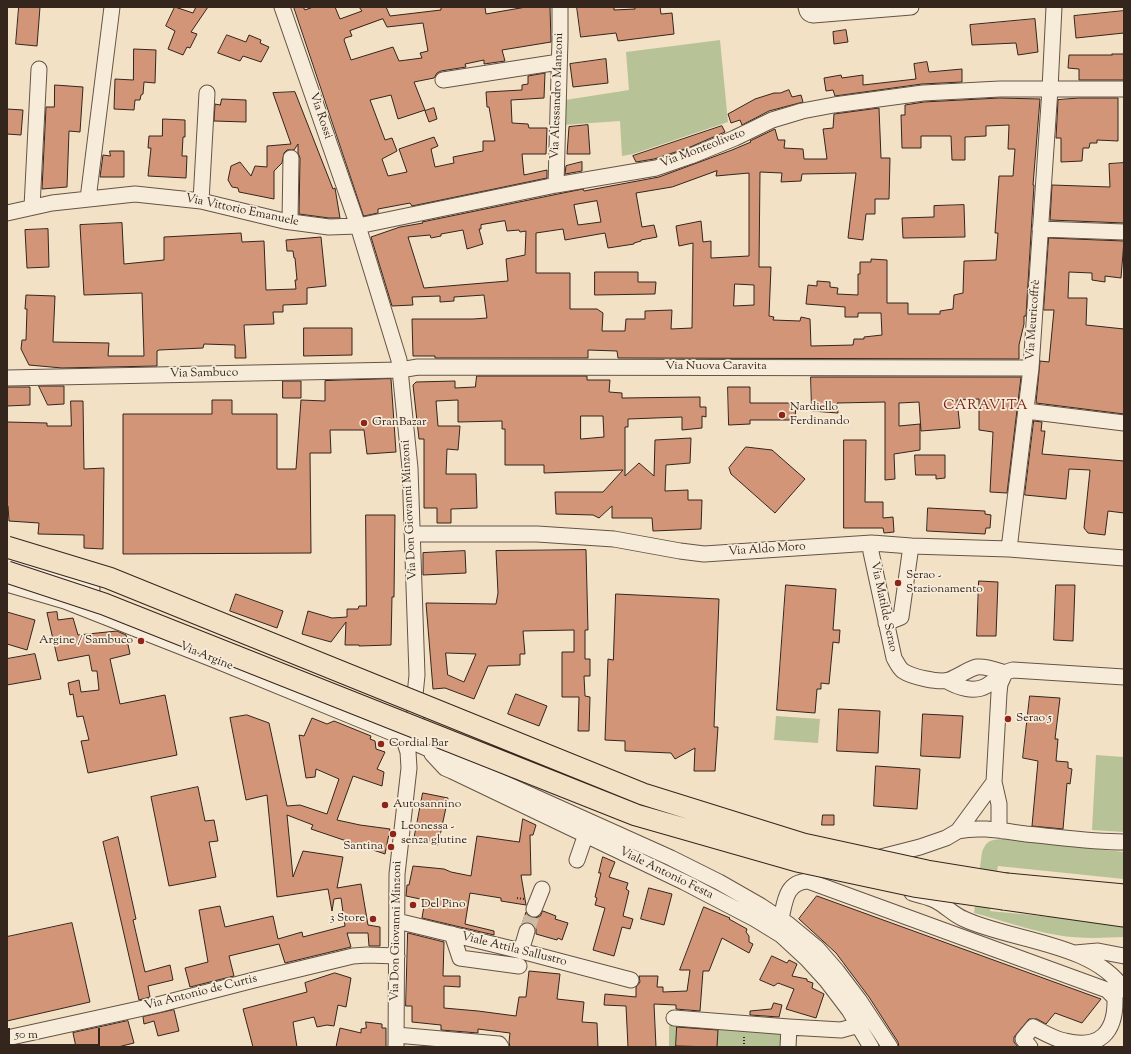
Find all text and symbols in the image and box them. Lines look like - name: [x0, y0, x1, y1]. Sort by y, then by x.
- street label: Via Alessandro Manzoni: [549, 33, 567, 159]
- street label: Via Rossi: [305, 91, 335, 141]
- street label: Via Monteoliveto: [658, 126, 748, 172]
- street label: Via Vittorio Emanuele: [184, 192, 300, 230]
- street label: Via Meuricoffrè: [1024, 279, 1044, 361]
- street label: Via Nuova Caravita: [665, 360, 767, 374]
- street label: Via Sambuco: [170, 366, 238, 382]
- district label: CARAVITA: [943, 399, 1029, 415]
- place label: Nardiello Ferdinando: [790, 401, 850, 429]
- marker: Nardiello Ferdinando: [777, 410, 787, 420]
- place label: GranBazar: [372, 416, 426, 430]
- marker: GranBazar: [359, 418, 369, 428]
- street label: Via Don Giovanni Minzoni: [399, 439, 421, 581]
- street label: Via Aldo Moro: [728, 540, 806, 560]
- street label: Via Matilde Serao: [866, 561, 900, 653]
- place label: Serao - Stazionamento: [906, 569, 983, 597]
- marker: Serao - Stazionamento: [893, 578, 903, 588]
- place label: Argine / Sambuco: [39, 634, 133, 648]
- marker: Argine / Sambuco: [136, 636, 146, 646]
- street label: Via Argine: [177, 640, 235, 674]
- place label: Serao 5: [1016, 712, 1052, 726]
- marker: Serao 5: [1003, 714, 1013, 724]
- place label: Cordial Bar: [389, 737, 448, 751]
- marker: Cordial Bar: [376, 739, 386, 749]
- place label: Autosannino: [393, 798, 461, 812]
- marker: Autosannino: [380, 800, 390, 810]
- place label: Leonessa - senza glutine: [401, 820, 467, 848]
- marker: Leonessa - senza glutine: [388, 829, 398, 839]
- place label: Santina: [343, 840, 383, 854]
- marker: Santina: [386, 842, 396, 852]
- street label: Viale Antonio Festa: [617, 845, 715, 903]
- street label: Via Don Giovanni Minzoni: [389, 861, 405, 1001]
- place label: Del Pino: [421, 898, 465, 912]
- marker: Del Pino: [408, 900, 418, 910]
- place label: 3 Store: [330, 912, 365, 926]
- marker: 3 Store: [368, 914, 378, 924]
- street label: Viale Attila Sallustro: [460, 930, 568, 970]
- street label: Via Antonio de Curtis: [143, 972, 259, 1014]
- scale bar: [10, 1020, 102, 1046]
- text: 50 m: [15, 1026, 38, 1044]

